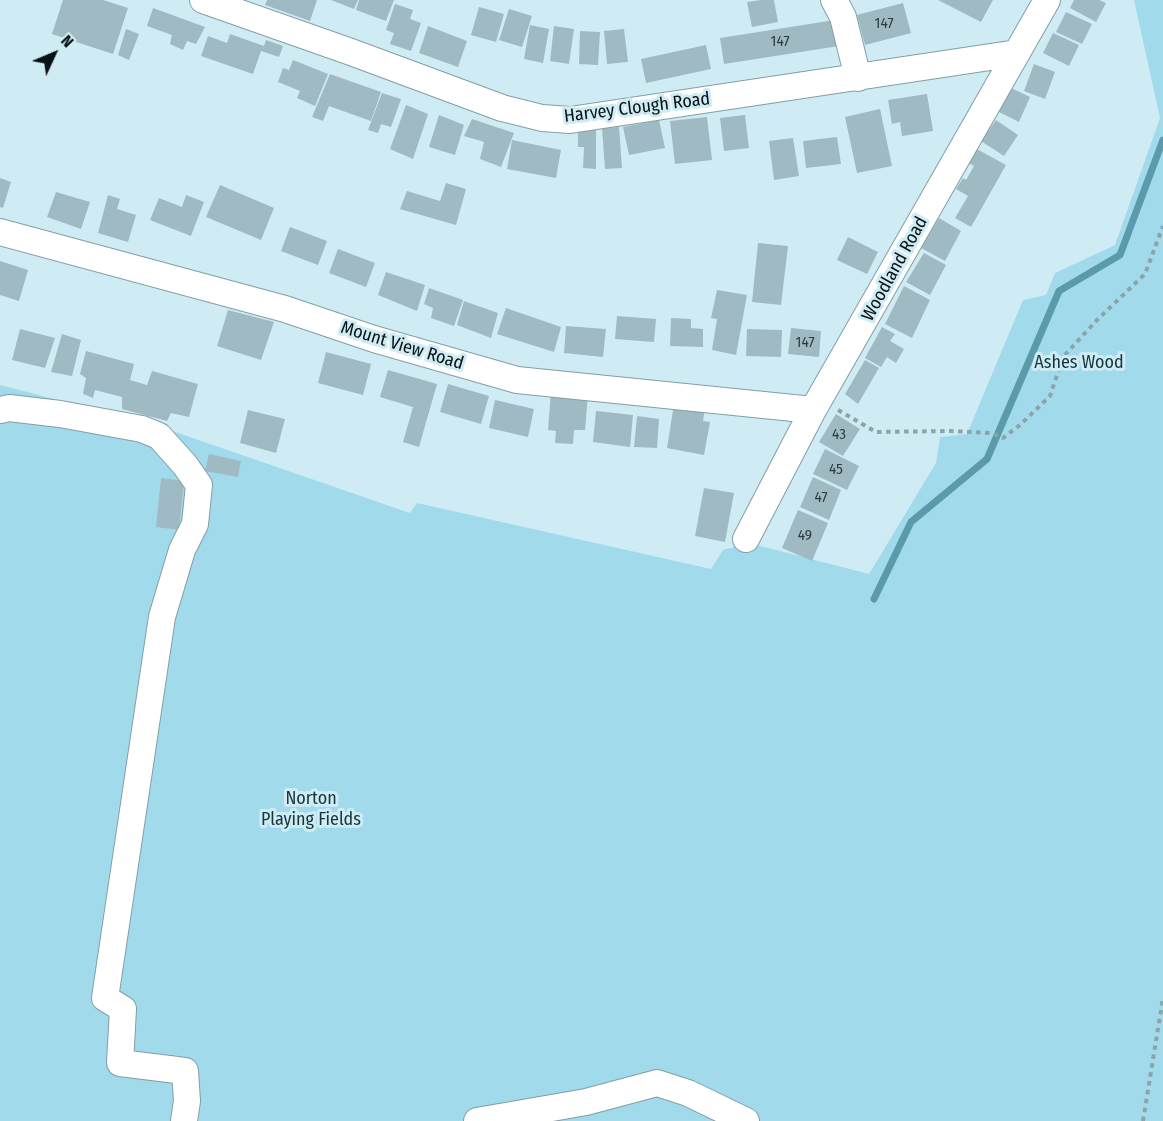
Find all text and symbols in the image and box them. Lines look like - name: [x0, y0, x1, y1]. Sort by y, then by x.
- house number: 147: [875, 15, 893, 33]
- north arrow: [24, 24, 84, 84]
- text: N: [57, 31, 77, 51]
- house number: 147: [771, 33, 789, 51]
- street label: Harvey Clough Road: [563, 88, 711, 128]
- street label: Woodland Road: [857, 213, 933, 325]
- street label: Mount View Road: [338, 317, 466, 375]
- house number: 147: [796, 334, 814, 352]
- park label: Ashes Wood: [1034, 352, 1124, 374]
- house number: 43: [832, 426, 846, 444]
- house number: 45: [829, 461, 843, 479]
- house number: 47: [814, 489, 828, 507]
- house number: 49: [798, 527, 812, 545]
- park label: Norton Playing Fields: [261, 788, 361, 830]

